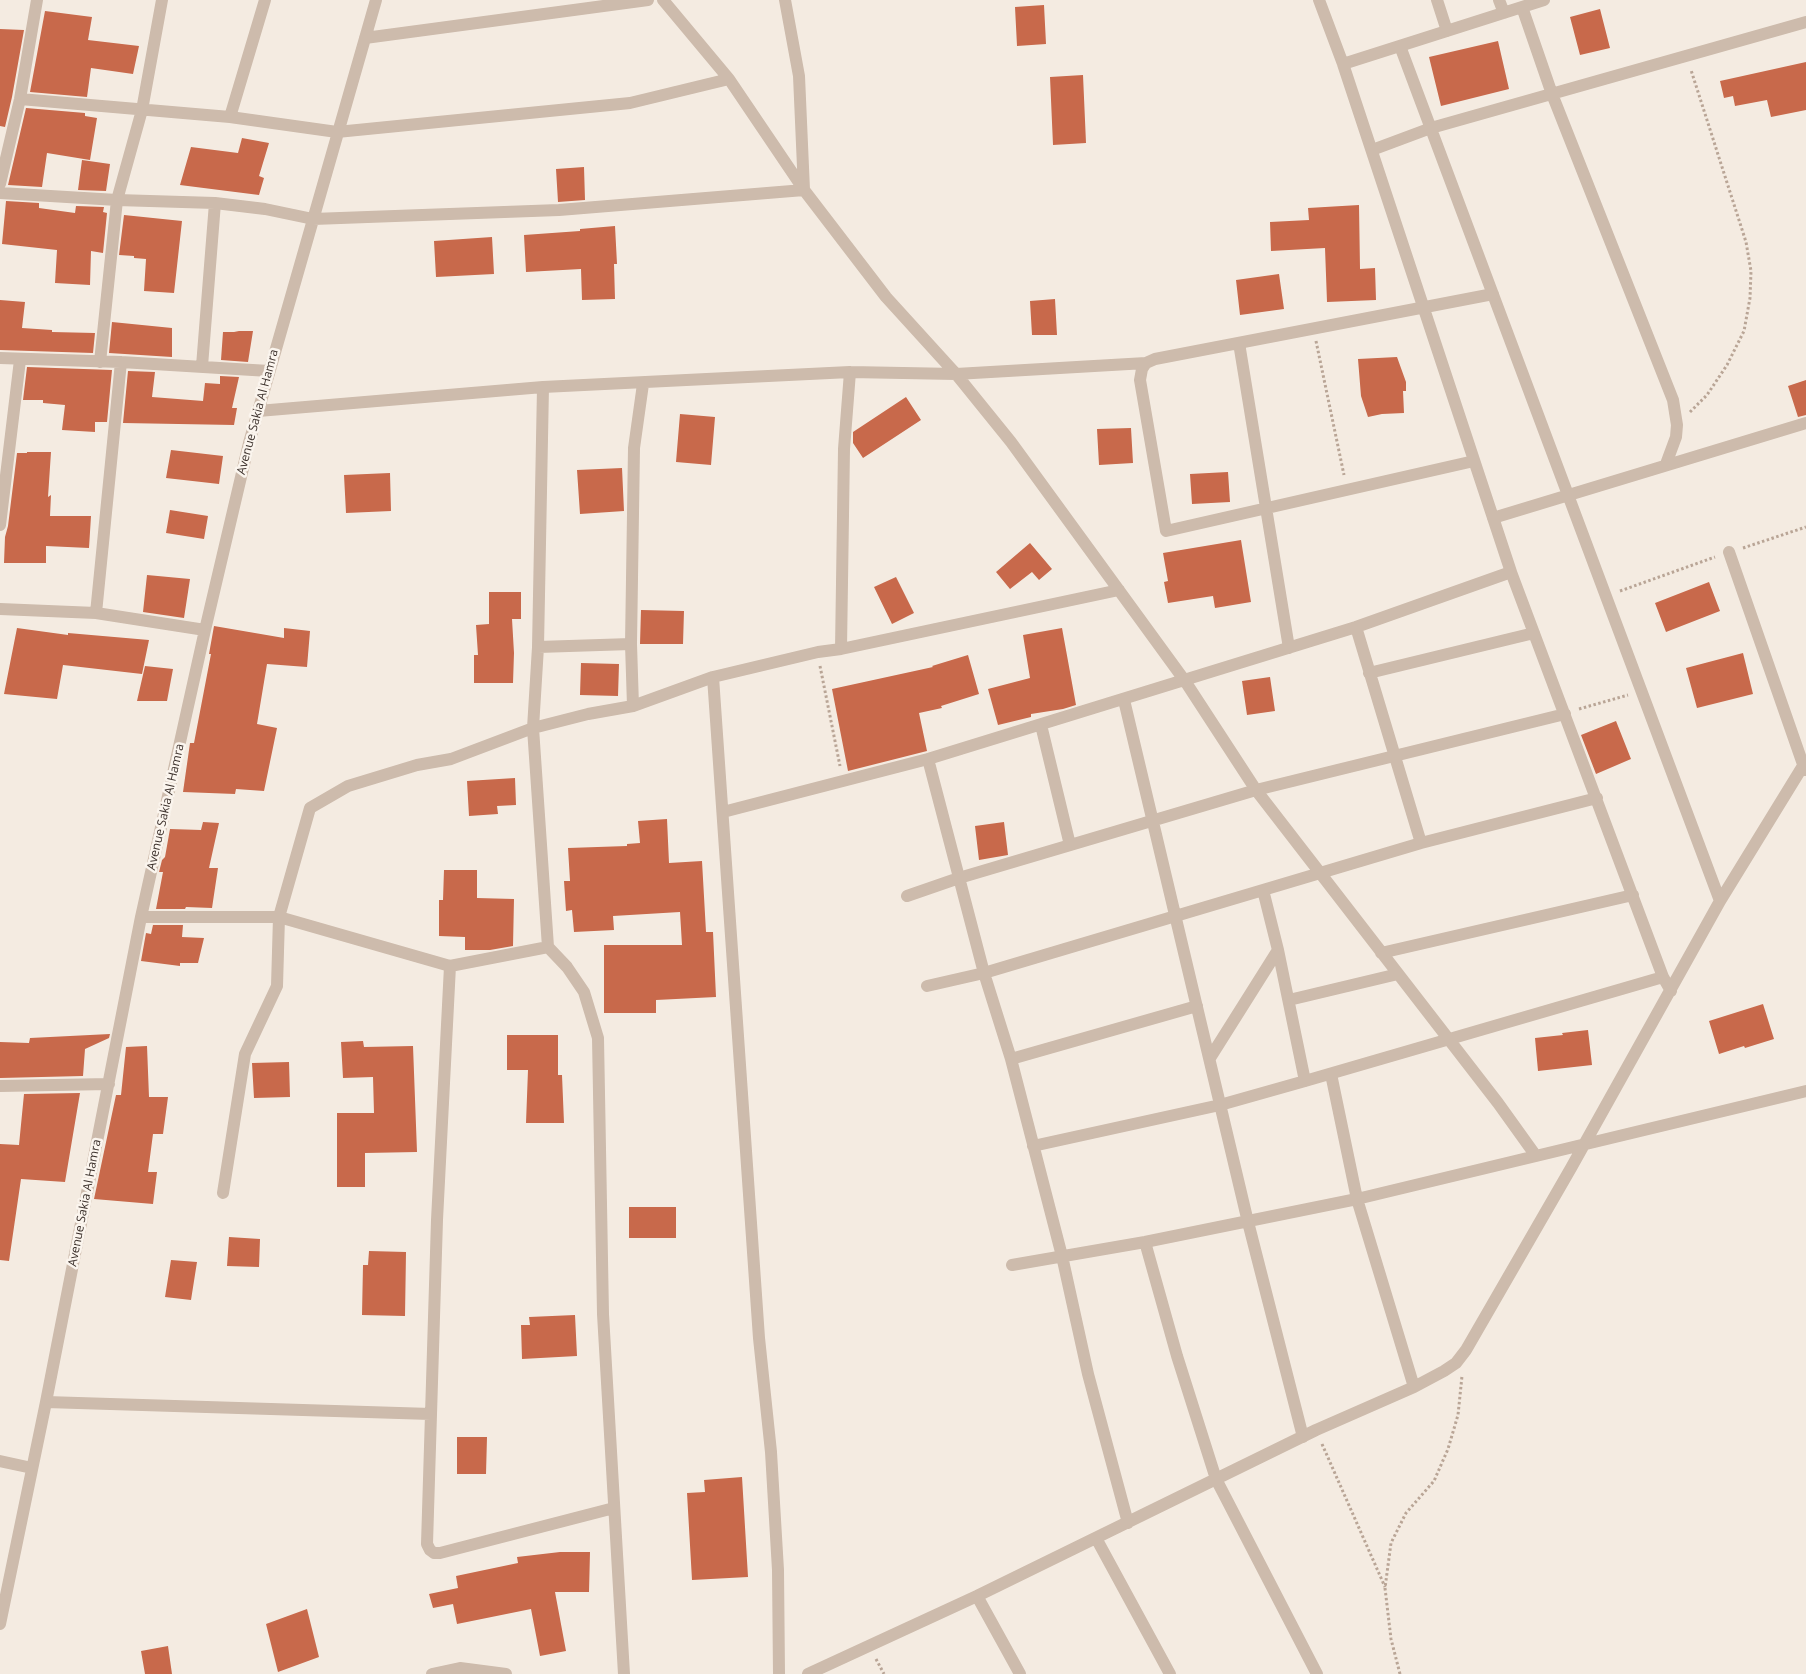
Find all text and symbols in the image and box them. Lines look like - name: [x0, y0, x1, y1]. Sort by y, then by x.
- street label: Avenue Sakia Al Hamra: [234, 348, 282, 476]
- street label: Avenue Sakia Al Hamra: [144, 742, 188, 872]
- street label: Avenue Sakia Al Hamra: [66, 1138, 104, 1268]

